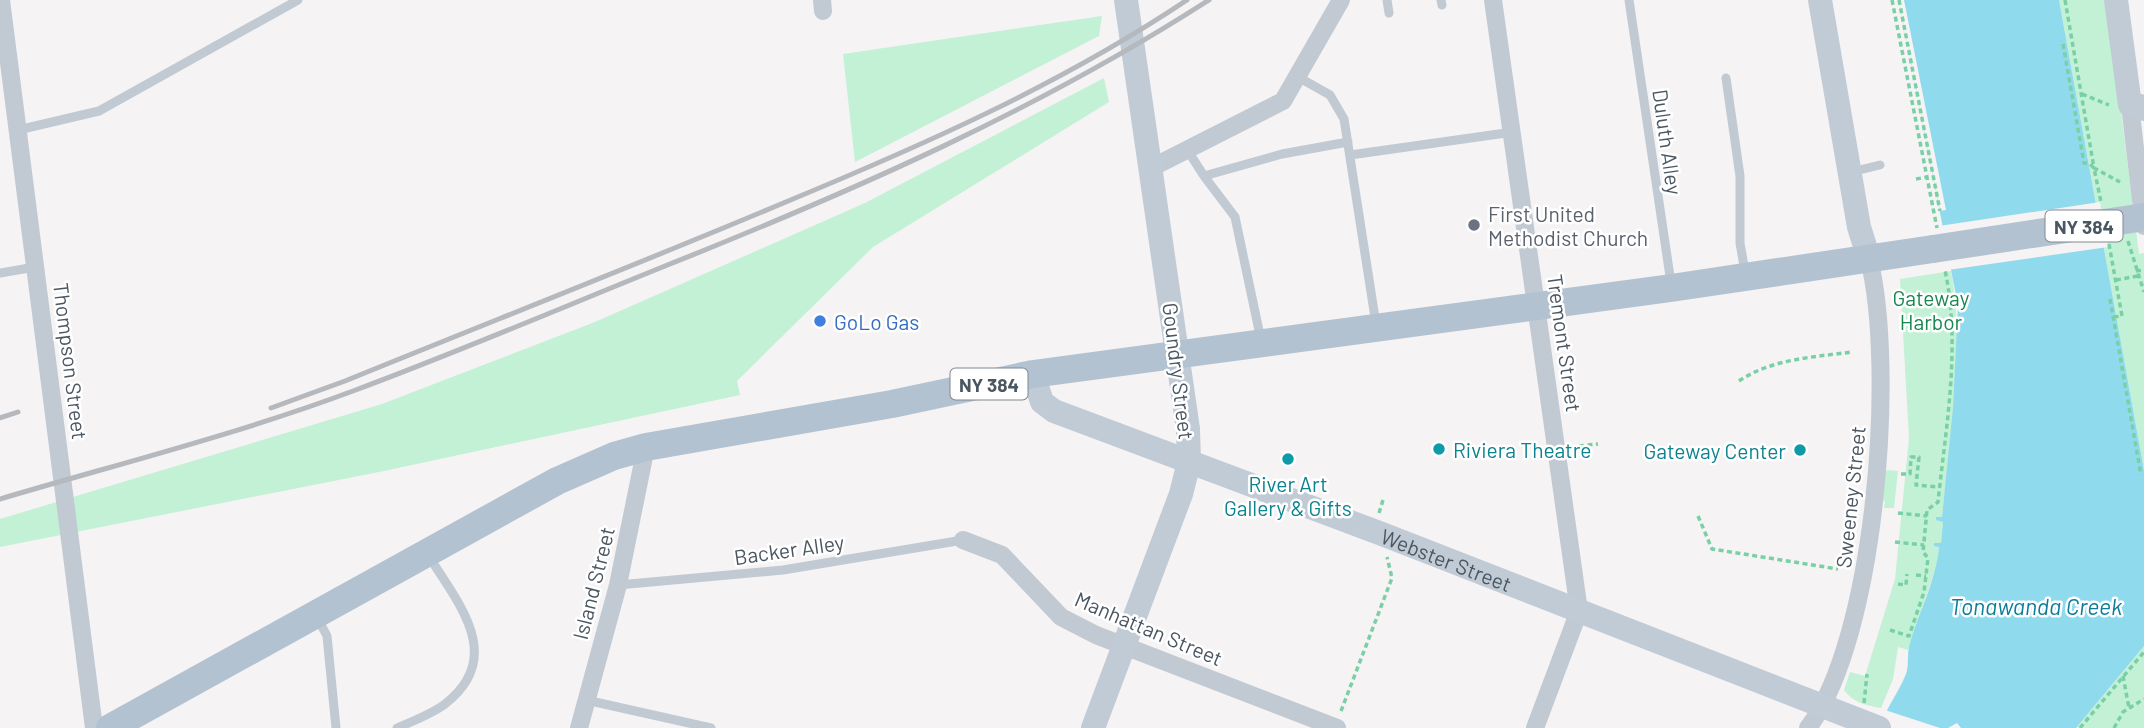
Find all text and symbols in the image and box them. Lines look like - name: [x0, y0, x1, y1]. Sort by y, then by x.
- street label: Duluth Alley: [1648, 88, 1688, 197]
- place label: First United Methodist Church: [1488, 201, 1648, 250]
- road number: NY 384: [2046, 210, 2122, 242]
- marker: First United Methodist Church: [1466, 217, 1482, 233]
- street label: Tremont Street: [1543, 273, 1587, 413]
- street label: Thompson Street: [49, 281, 93, 441]
- park label: Gateway Harbor: [1893, 285, 1970, 334]
- street label: Goundry Street: [1158, 301, 1200, 441]
- place label: GoLo Gas: [834, 309, 919, 334]
- marker: GoLo Gas: [812, 313, 828, 329]
- road number: NY 384: [950, 368, 1028, 400]
- street label: Sweeney Street: [1830, 425, 1870, 569]
- place label: Riviera Theatre: [1453, 437, 1592, 462]
- place label: Gateway Center: [1644, 438, 1786, 463]
- marker: Riviera Theatre: [1431, 441, 1447, 457]
- marker: Gateway Center: [1792, 442, 1808, 458]
- marker: River Art Gallery & Gifts: [1280, 451, 1296, 467]
- place label: River Art Gallery & Gifts: [1224, 471, 1352, 520]
- street label: Webster Street: [1378, 522, 1515, 596]
- street label: Island Street: [567, 524, 619, 642]
- street label: Backer Alley: [732, 529, 846, 569]
- street label: Manhattan Street: [1071, 586, 1227, 670]
- water label: Tonawanda Creek: [1950, 592, 2122, 620]

